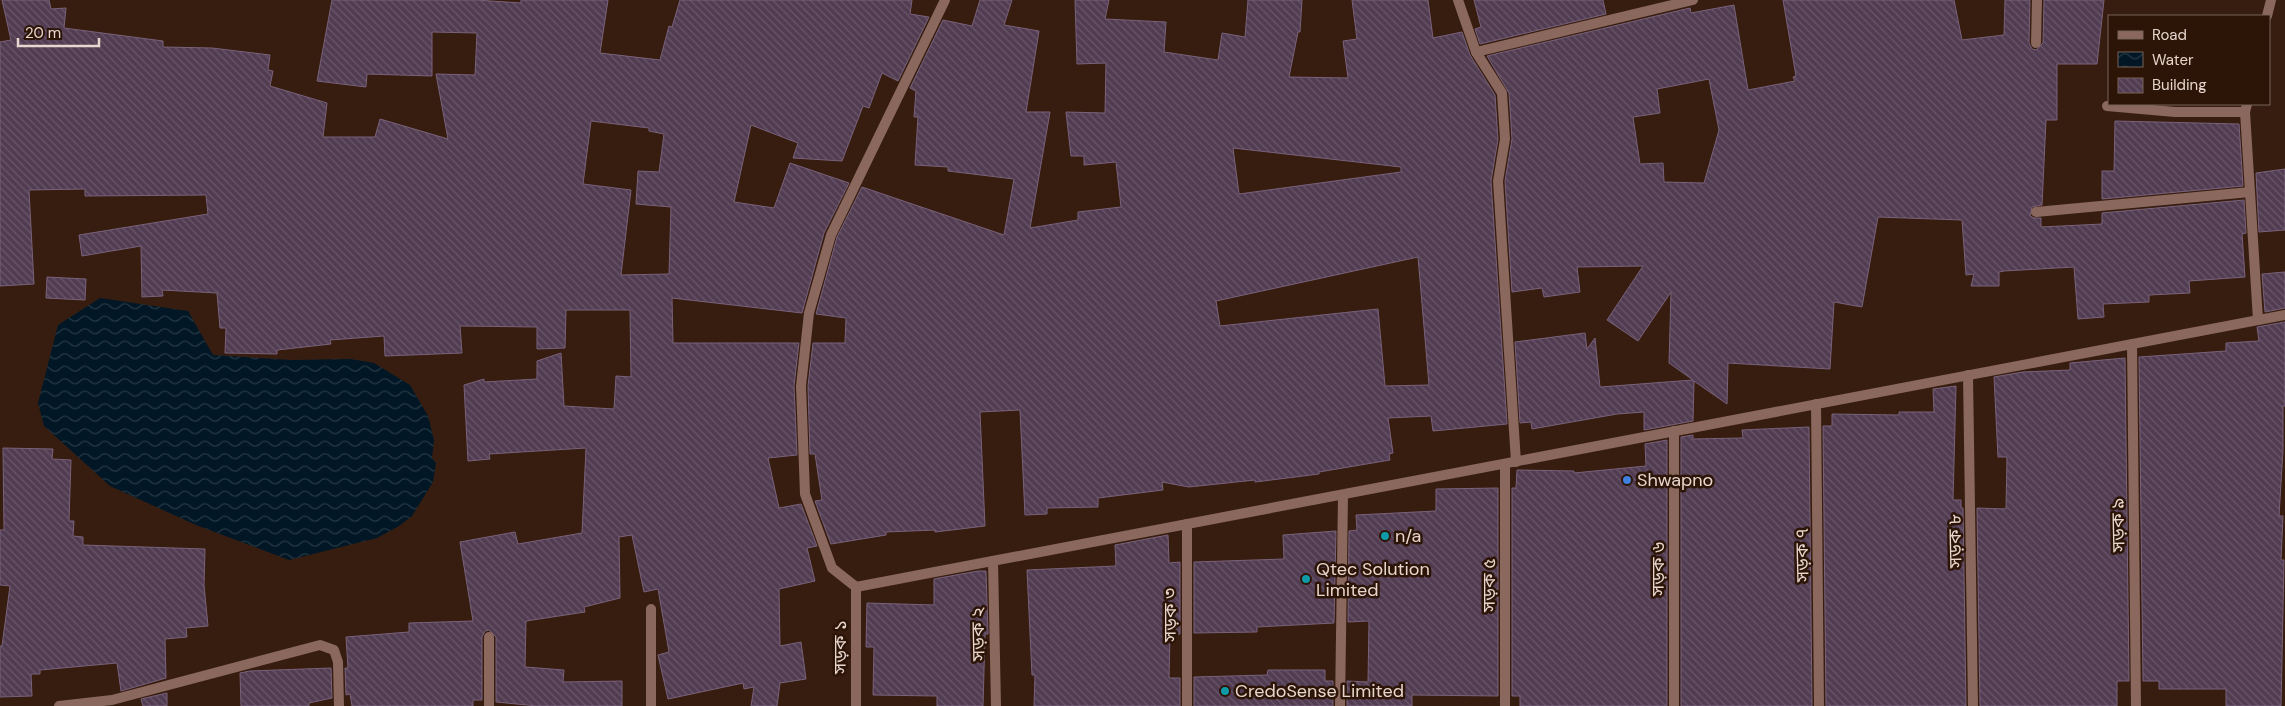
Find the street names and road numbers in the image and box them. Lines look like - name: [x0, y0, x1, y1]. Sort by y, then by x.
- street label: সড়ক ৯: [2106, 498, 2130, 553]
- street label: সড়ক ৮: [1943, 513, 1967, 569]
- street label: সড়ক ৭: [1790, 528, 1814, 583]
- street label: সড়ক ৬: [1646, 542, 1670, 597]
- street label: সড়ক ৫: [1477, 558, 1501, 613]
- street label: সড়ক ৩: [1158, 588, 1182, 643]
- street label: সড়ক ২: [966, 606, 990, 662]
- street label: সড়ক ১: [828, 620, 852, 675]

